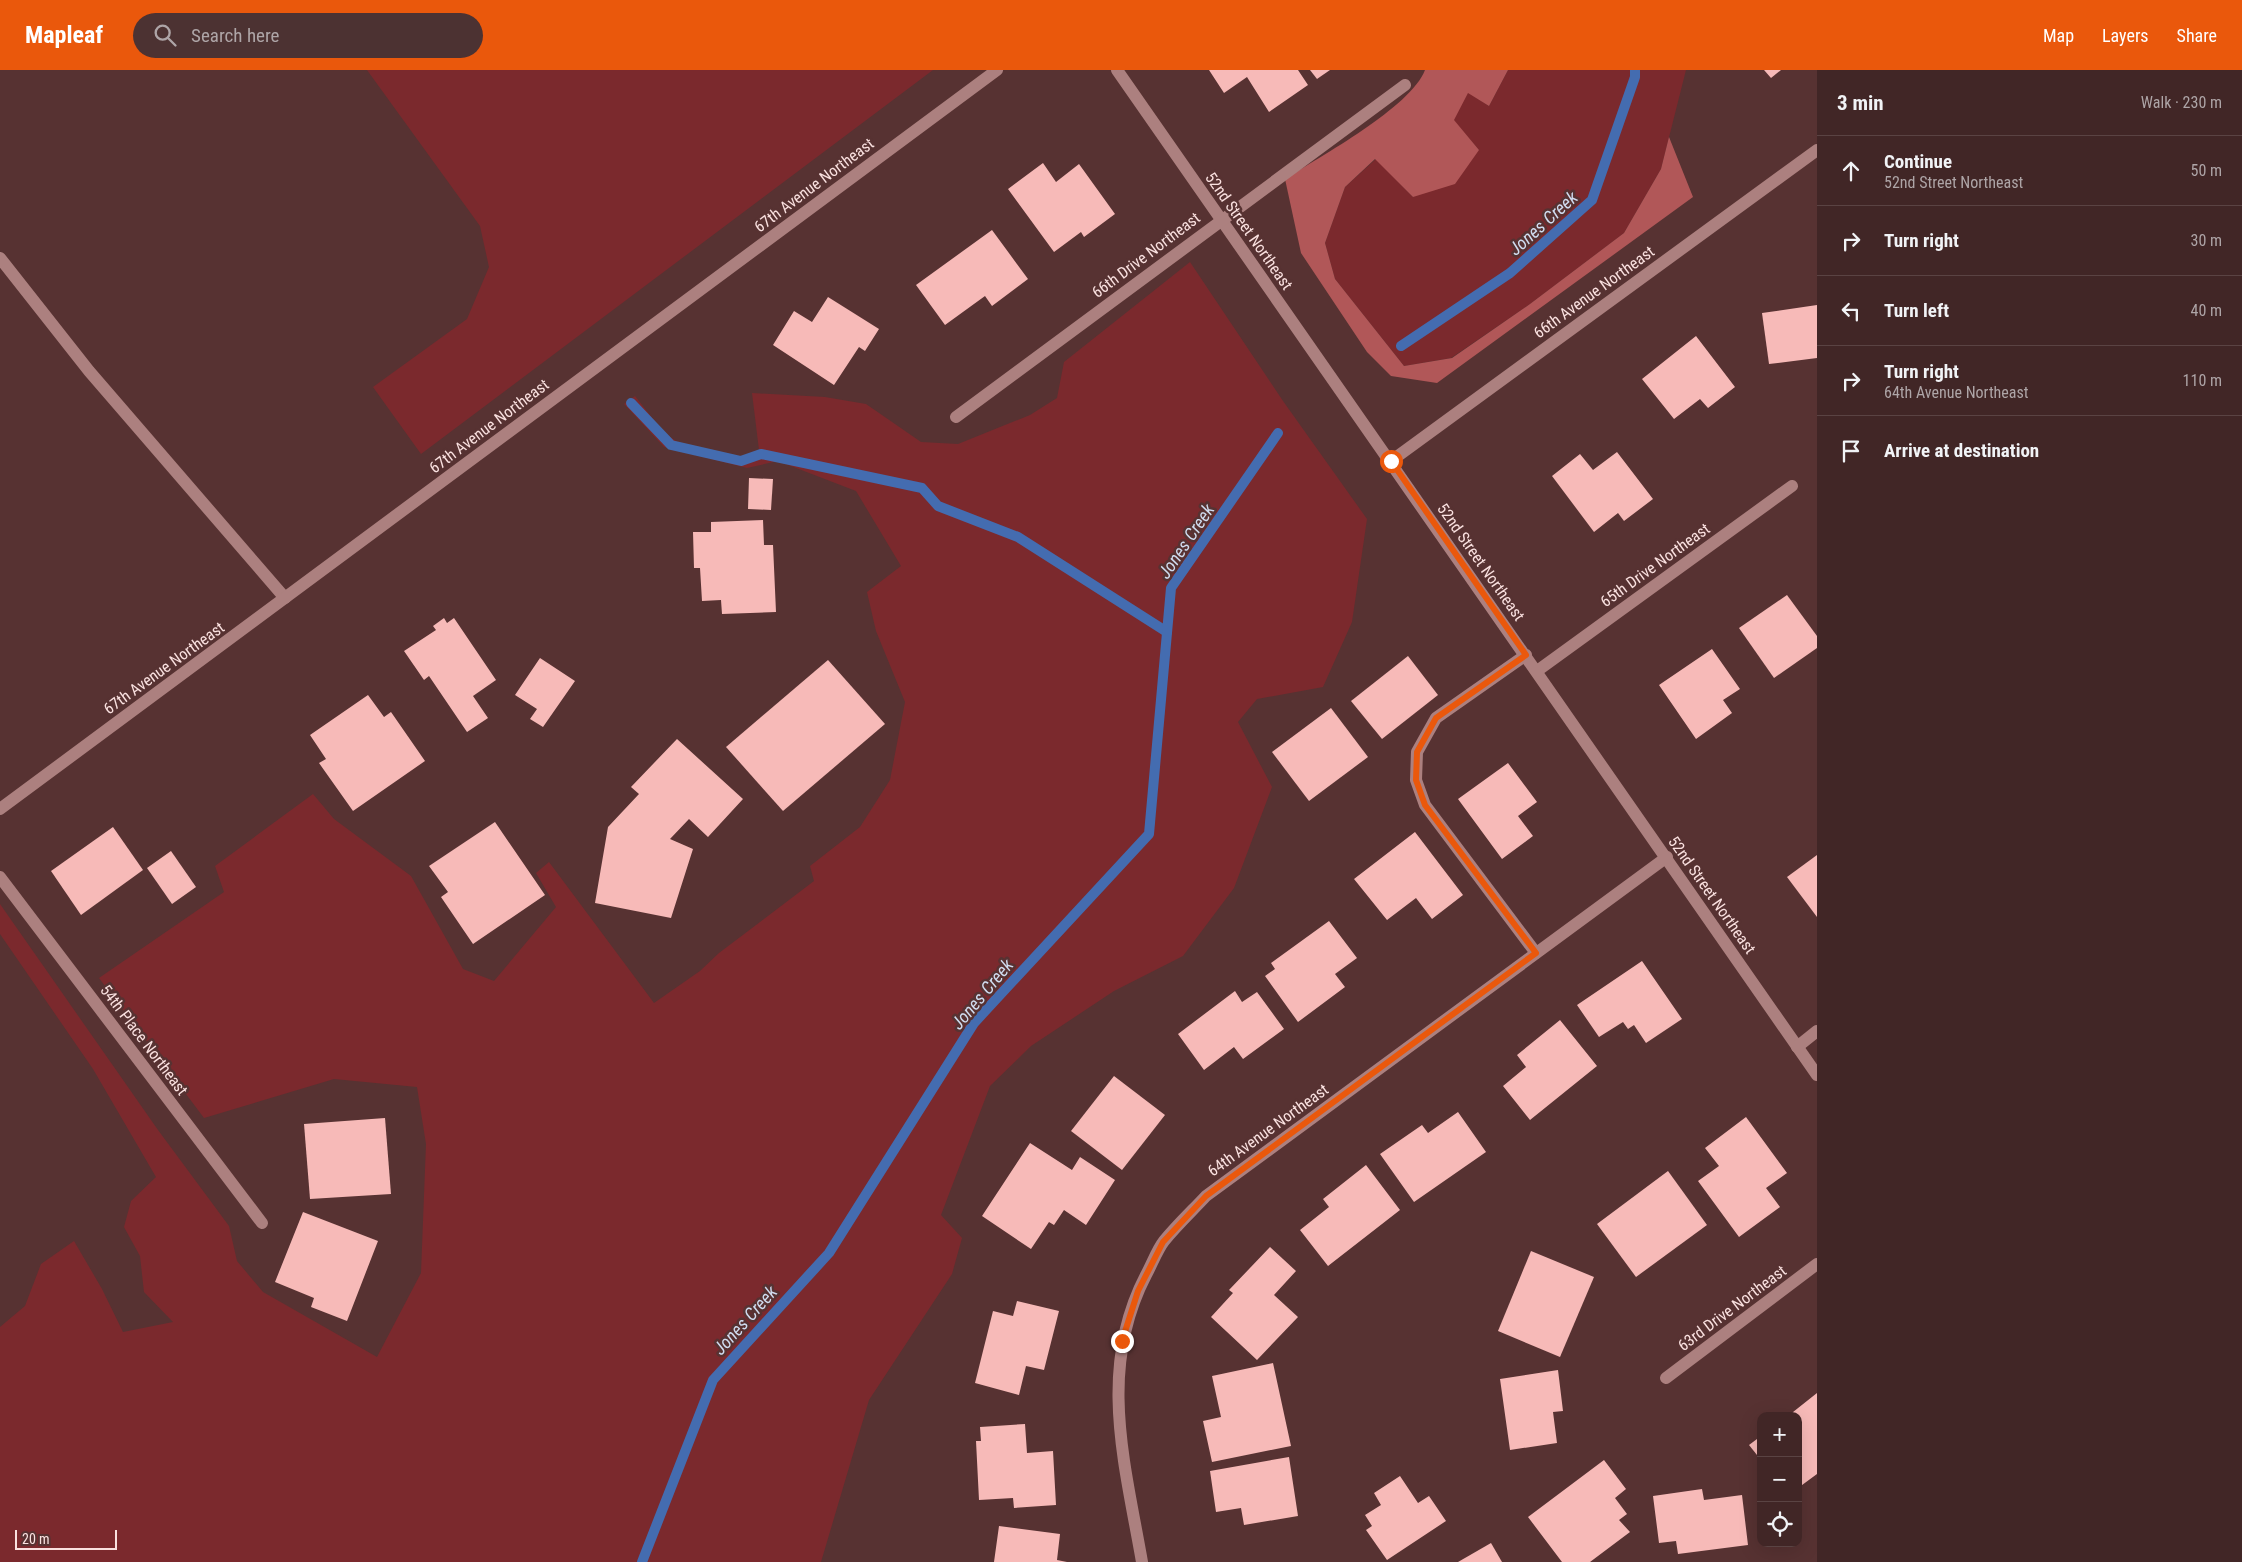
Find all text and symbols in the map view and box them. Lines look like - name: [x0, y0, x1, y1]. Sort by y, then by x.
- search box: [133, 13, 483, 58]
- text: Mapleaf: [25, 21, 103, 49]
- icon: search: [151, 21, 179, 49]
- text: Search here: [191, 24, 279, 47]
- text: Map: [2043, 25, 2074, 46]
- text: Layers: [2102, 25, 2149, 46]
- text: Share: [2177, 25, 2217, 46]
- text: 3 min: [1837, 91, 1884, 115]
- text: Walk · 230 m: [2141, 93, 2222, 112]
- street label: 67th Avenue Northeast: [751, 134, 878, 236]
- text: Continue: [1884, 150, 1952, 173]
- icon: ahead: [1837, 157, 1865, 185]
- text: 50 m: [2190, 161, 2222, 180]
- street label: 52nd Street Northeast: [1201, 169, 1297, 294]
- text: 52nd Street Northeast: [1884, 173, 2023, 192]
- water label: Jones Creek: [1504, 186, 1583, 259]
- street label: 66th Drive Northeast: [1088, 208, 1204, 302]
- icon: right: [1837, 227, 1865, 255]
- text: Turn right: [1884, 229, 1959, 252]
- text: 30 m: [2190, 231, 2222, 250]
- street label: 66th Avenue Northeast: [1530, 242, 1658, 342]
- icon: left: [1837, 297, 1865, 325]
- text: Turn left: [1884, 299, 1949, 322]
- text: 40 m: [2190, 301, 2222, 320]
- text: Turn right: [1884, 360, 1959, 383]
- icon: right: [1837, 367, 1865, 395]
- text: 110 m: [2183, 371, 2222, 390]
- street label: 67th Avenue Northeast: [426, 375, 553, 477]
- text: 64th Avenue Northeast: [1884, 383, 2029, 402]
- icon: arrive: [1837, 437, 1865, 465]
- text: Arrive at destination: [1884, 439, 2039, 462]
- route start: [1380, 450, 1403, 473]
- water label: Jones Creek: [1153, 499, 1219, 582]
- street label: 52nd Street Northeast: [1433, 500, 1529, 625]
- street label: 65th Drive Northeast: [1597, 519, 1714, 611]
- street label: 67th Avenue Northeast: [100, 618, 228, 718]
- street label: 52nd Street Northeast: [1664, 833, 1760, 958]
- water label: Jones Creek: [947, 954, 1018, 1033]
- street label: 54th Place Northeast: [96, 981, 192, 1099]
- street label: 64th Avenue Northeast: [1204, 1080, 1332, 1180]
- street label: 63rd Drive Northeast: [1674, 1261, 1790, 1355]
- water label: Jones Creek: [709, 1280, 782, 1359]
- route end: [1111, 1330, 1134, 1353]
- map controls: [1757, 1412, 1802, 1547]
- button: +: [1757, 1412, 1802, 1457]
- button: −: [1757, 1457, 1802, 1502]
- button: locate: [1757, 1502, 1802, 1547]
- scale bar: [15, 1527, 118, 1550]
- text: 20 m: [22, 1531, 50, 1547]

